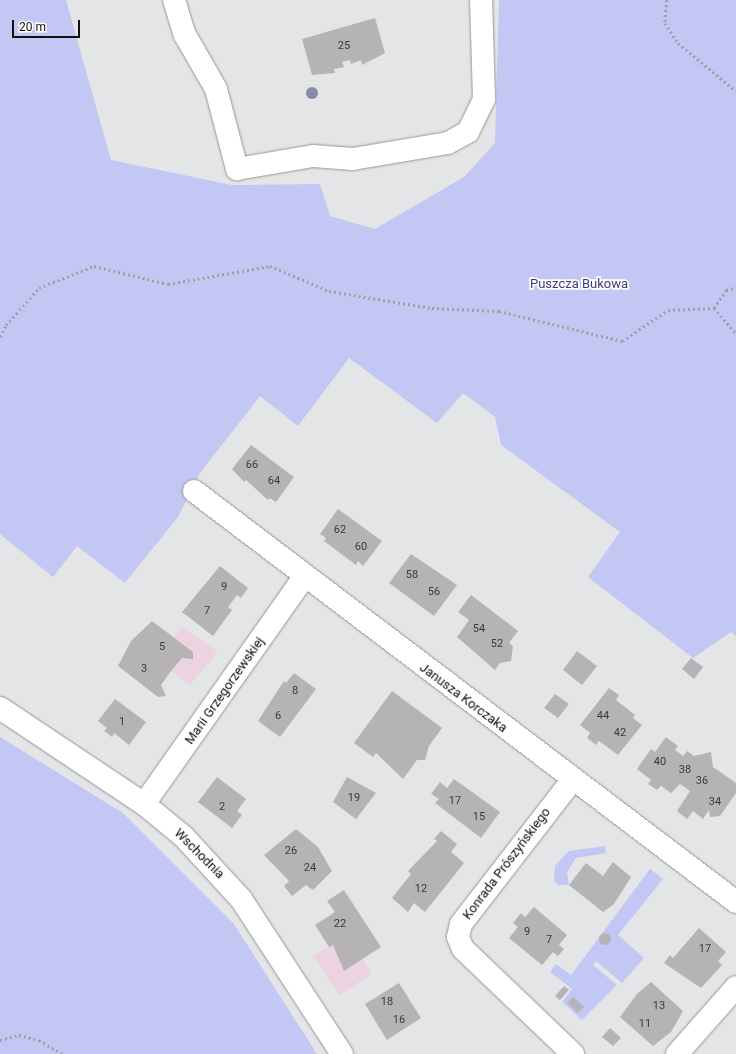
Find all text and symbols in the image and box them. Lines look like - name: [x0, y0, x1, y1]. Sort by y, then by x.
- scale bar: [14, 12, 82, 38]
- text: 20 m: [19, 20, 46, 34]
- house number: 25: [338, 39, 350, 53]
- park label: Puszcza Bukowa: [530, 276, 628, 292]
- house number: 66: [246, 458, 258, 472]
- house number: 64: [268, 474, 280, 488]
- house number: 62: [334, 523, 346, 537]
- house number: 60: [355, 540, 367, 554]
- house number: 58: [406, 568, 418, 582]
- house number: 9: [221, 580, 227, 594]
- house number: 56: [428, 585, 440, 599]
- house number: 7: [204, 604, 210, 618]
- house number: 54: [473, 622, 485, 636]
- street label: Marii Grzegorzewskiej: [182, 634, 268, 748]
- house number: 52: [491, 637, 503, 651]
- house number: 5: [159, 640, 165, 654]
- street label: Janusza Korczaka: [416, 660, 510, 736]
- house number: 3: [141, 662, 147, 676]
- house number: 8: [292, 684, 298, 698]
- house number: 6: [275, 709, 281, 723]
- house number: 44: [597, 709, 609, 723]
- house number: 1: [119, 715, 125, 729]
- house number: 42: [614, 726, 626, 740]
- house number: 40: [654, 755, 666, 769]
- house number: 38: [679, 763, 691, 777]
- house number: 36: [696, 774, 708, 788]
- house number: 19: [348, 791, 360, 805]
- house number: 17: [449, 794, 461, 808]
- house number: 34: [709, 795, 721, 809]
- house number: 2: [219, 800, 225, 814]
- street label: Konrada Prószyńskiego: [460, 805, 554, 923]
- house number: 15: [473, 810, 485, 824]
- street label: Wschodnia: [171, 826, 227, 882]
- house number: 26: [285, 844, 297, 858]
- house number: 24: [304, 861, 316, 875]
- house number: 12: [415, 882, 427, 896]
- house number: 22: [334, 917, 346, 931]
- house number: 9: [524, 925, 530, 939]
- house number: 7: [546, 933, 552, 947]
- house number: 17: [699, 942, 711, 956]
- house number: 18: [381, 995, 393, 1009]
- house number: 13: [653, 999, 665, 1013]
- house number: 16: [393, 1013, 405, 1027]
- house number: 11: [639, 1017, 651, 1031]

